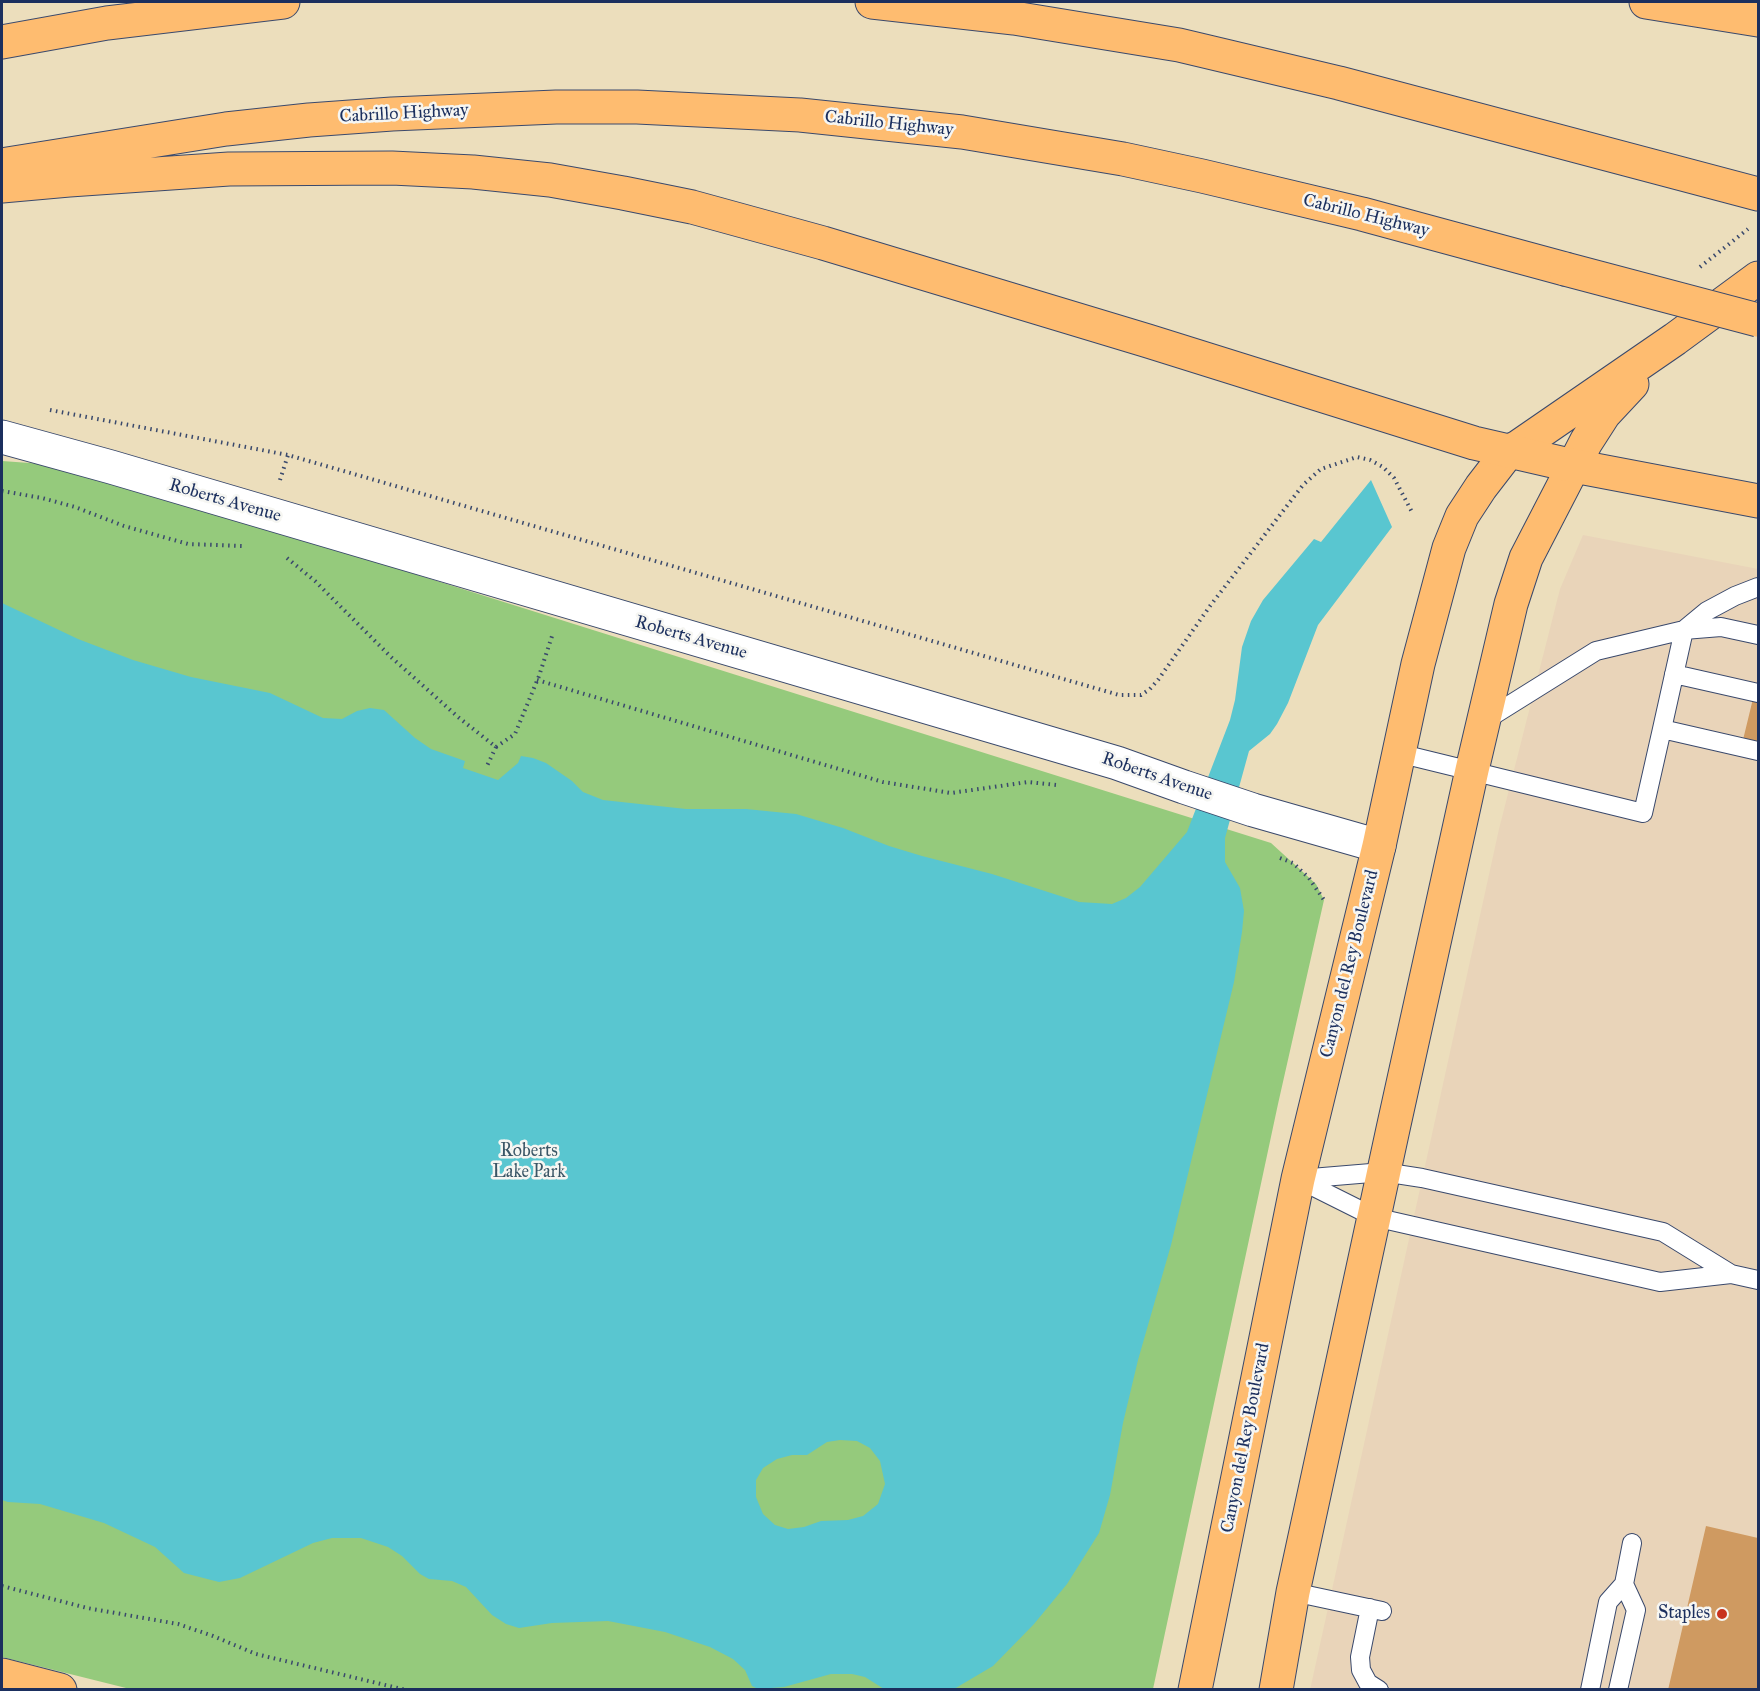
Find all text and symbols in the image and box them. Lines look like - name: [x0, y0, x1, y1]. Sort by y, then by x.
- street label: Cabrillo Highway: [339, 100, 469, 128]
- street label: Cabrillo Highway: [824, 107, 954, 141]
- street label: Cabrillo Highway: [1301, 190, 1431, 242]
- street label: Roberts Avenue: [166, 475, 284, 527]
- street label: Roberts Avenue: [632, 612, 750, 664]
- street label: Roberts Avenue: [1099, 748, 1215, 806]
- street label: Canyon del Rey Boulevard: [1316, 868, 1384, 1060]
- park label: Roberts Lake Park: [492, 1141, 566, 1184]
- street label: Canyon del Rey Boulevard: [1217, 1341, 1275, 1535]
- place label: Staples: [1658, 1603, 1710, 1625]
- marker: Staples: [1715, 1607, 1729, 1621]

